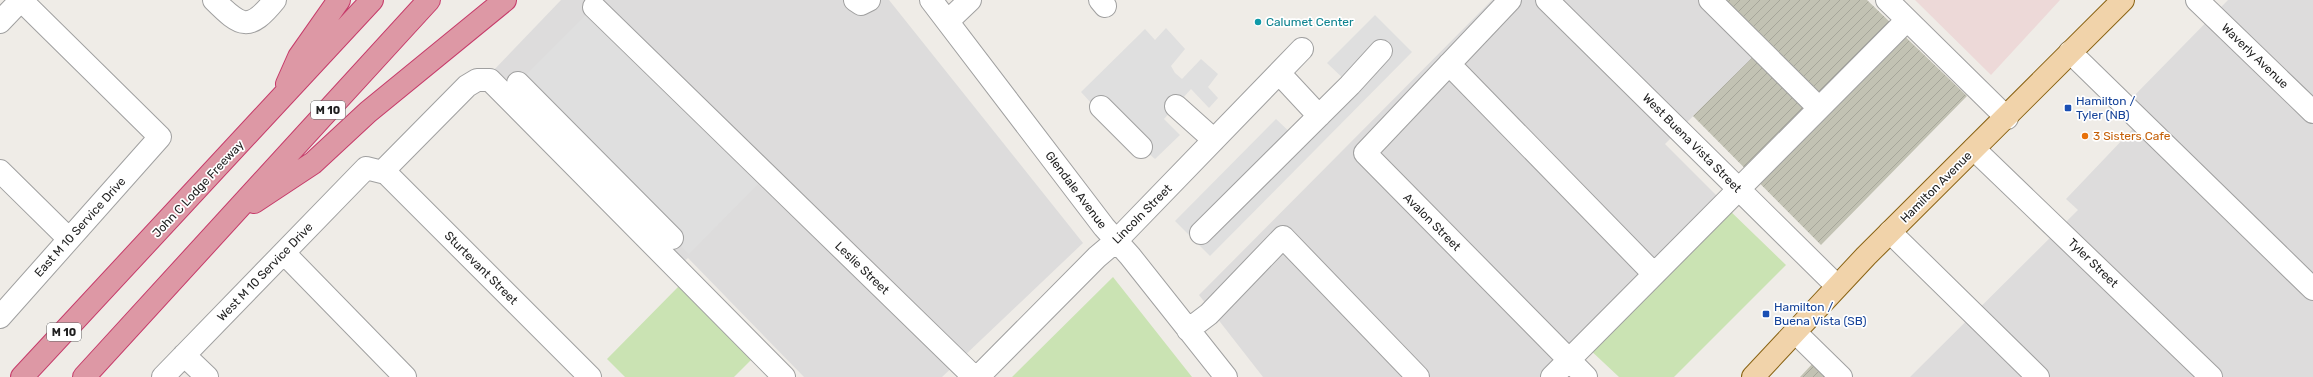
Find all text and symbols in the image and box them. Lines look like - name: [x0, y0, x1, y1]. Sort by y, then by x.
- place label: Calumet Center: [1266, 15, 1354, 29]
- marker: Calumet Center: [1253, 17, 1263, 27]
- street label: Waverly Avenue: [2219, 21, 2292, 92]
- street label: West Buena Vista Street: [1640, 91, 1745, 196]
- place label: Hamilton / Tyler (NB): [2076, 94, 2135, 122]
- road number: M 10: [311, 101, 345, 119]
- marker: Hamilton / Tyler (NB): [2063, 103, 2073, 113]
- place label: 3 Sisters Cafe: [2093, 129, 2171, 143]
- marker: 3 Sisters Cafe: [2080, 131, 2090, 141]
- street label: John C Lodge Freeway: [149, 137, 247, 240]
- street label: Hamilton Avenue: [1897, 148, 1975, 226]
- street label: Glendale Avenue: [1042, 149, 1110, 232]
- street label: East M 10 Service Drive: [32, 174, 129, 280]
- street label: Lincoln Street: [1109, 181, 1175, 247]
- street label: Avalon Street: [1400, 190, 1464, 254]
- street label: West M 10 Service Drive: [214, 220, 316, 324]
- street label: Sturtevant Street: [442, 229, 521, 308]
- street label: Tyler Street: [2065, 236, 2121, 291]
- street label: Leslie Street: [832, 239, 892, 297]
- place label: Hamilton / Buena Vista (SB): [1774, 300, 1867, 328]
- marker: Hamilton / Buena Vista (SB): [1761, 309, 1771, 319]
- road number: M 10: [47, 323, 81, 341]

